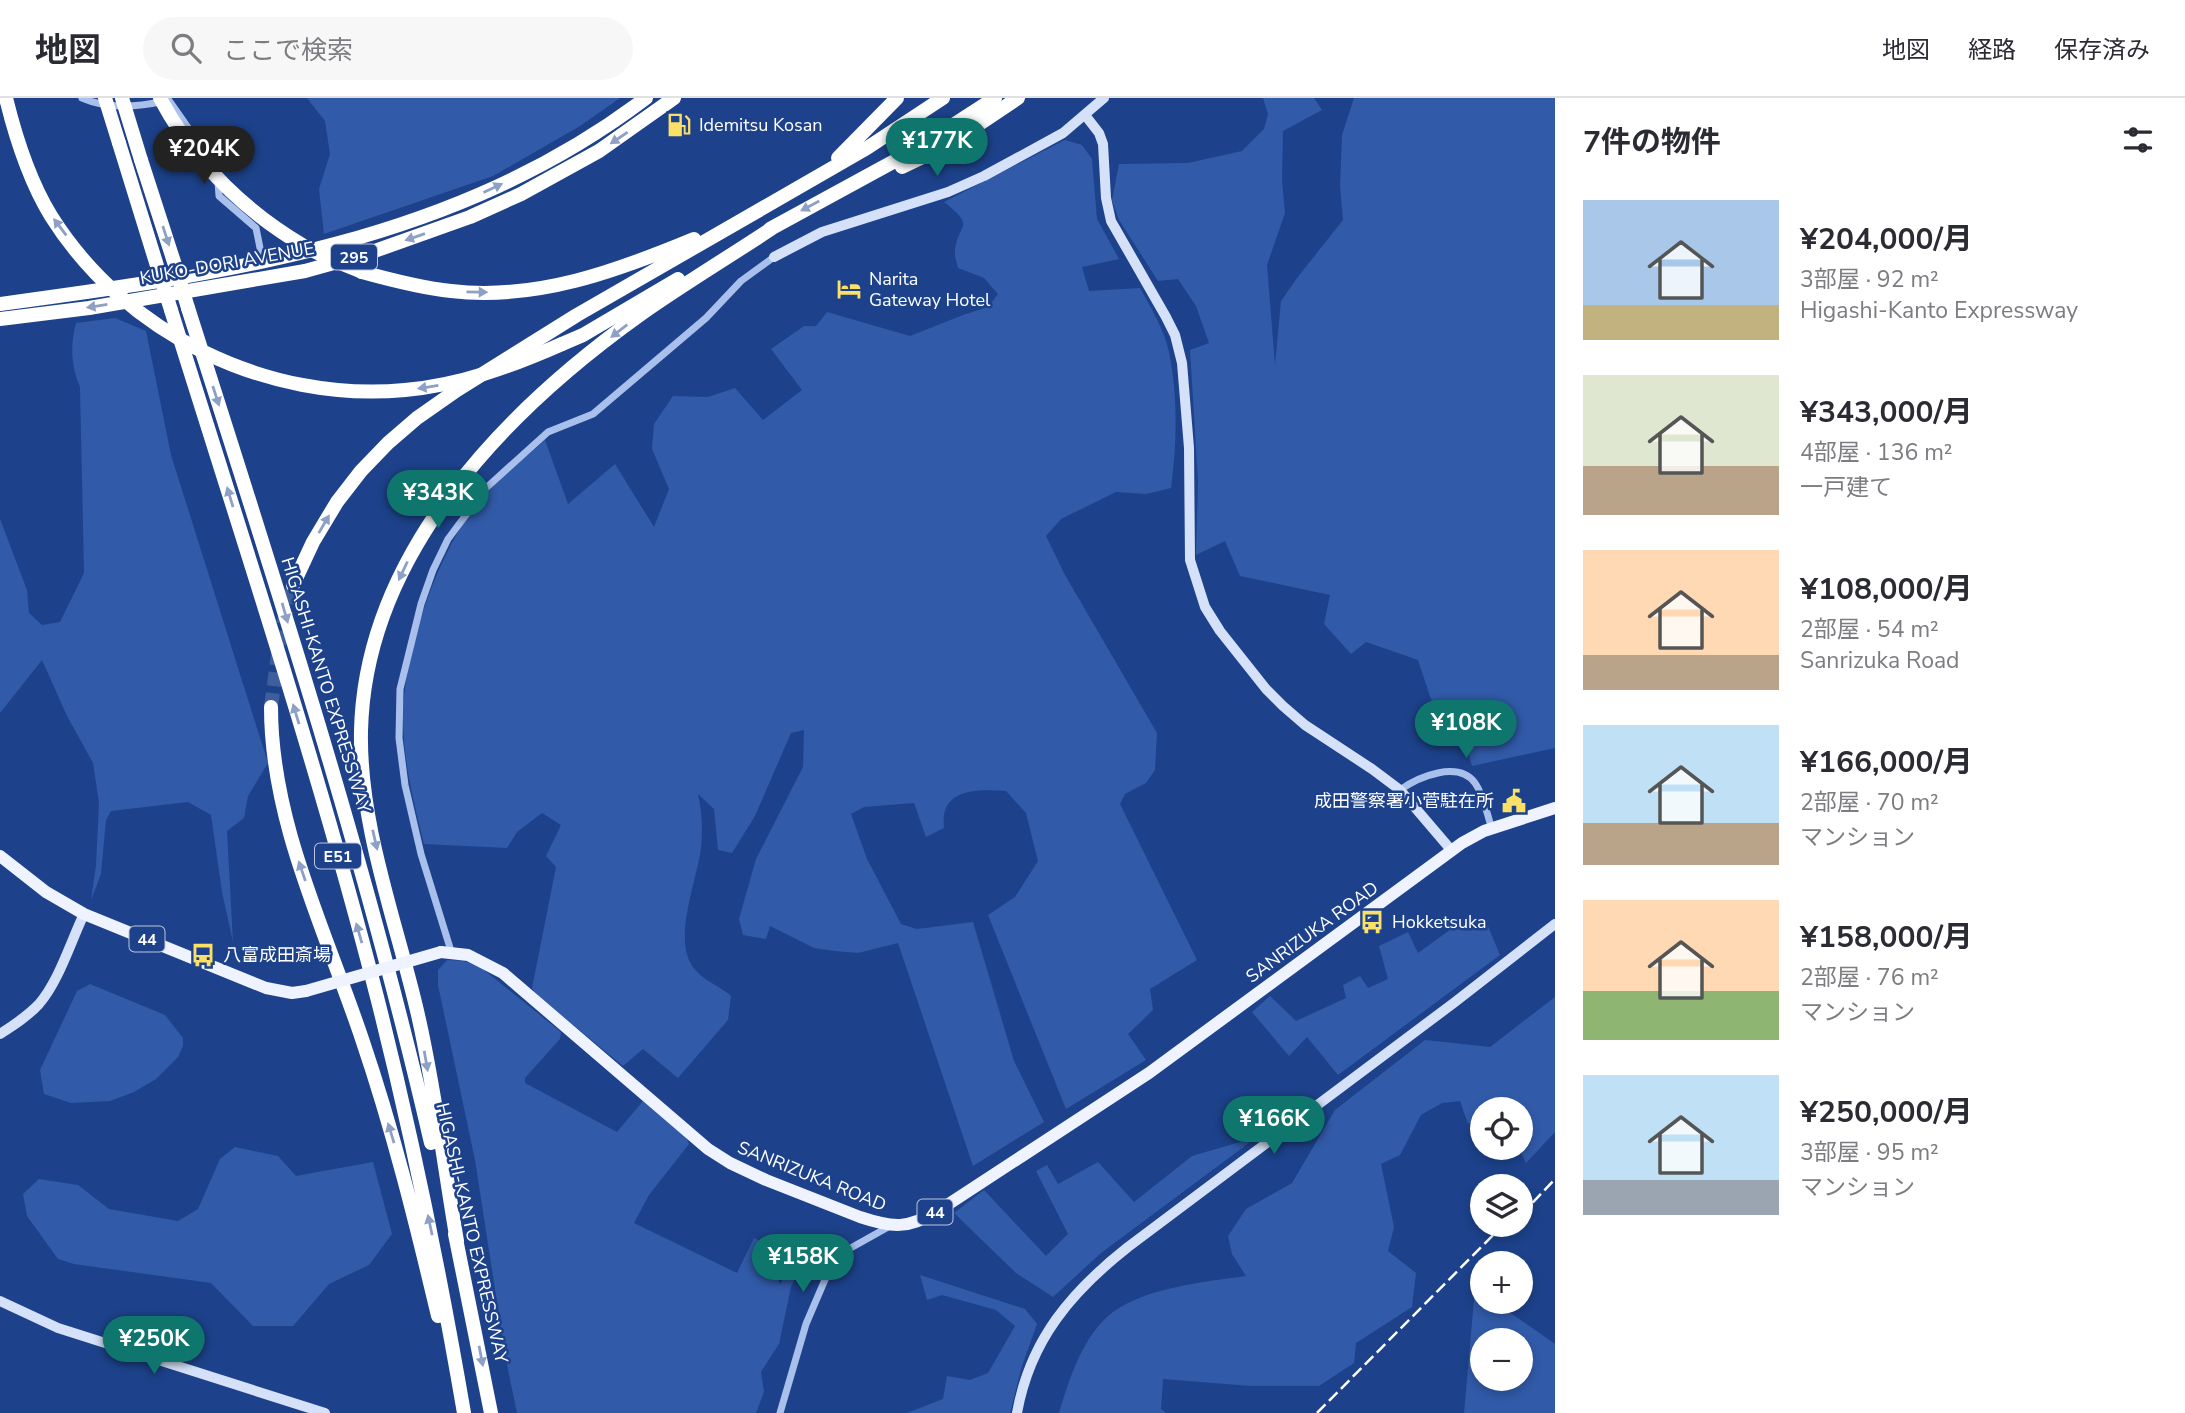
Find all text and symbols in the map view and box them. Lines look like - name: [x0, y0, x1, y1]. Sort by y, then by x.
- search box: [143, 17, 633, 80]
- text: 地図: [35, 28, 101, 73]
- icon: search: [167, 29, 205, 67]
- text: ここで検索: [223, 33, 353, 68]
- text: 地図: [1882, 34, 1930, 66]
- text: 経路: [1968, 34, 2016, 66]
- text: 保存済み: [2054, 34, 2150, 66]
- fuel station icon: Idemitsu Kosan: [665, 111, 693, 139]
- place label: Idemitsu Kosan: [699, 113, 822, 137]
- pin: ¥177K: [888, 118, 986, 178]
- icon: filters: [2119, 121, 2157, 159]
- text: 7件の物件: [1583, 122, 1721, 163]
- text: ¥177K: [902, 125, 972, 156]
- pin: ¥204K: [155, 126, 253, 186]
- one-way arrow: [609, 131, 628, 144]
- text: ¥204K: [169, 133, 239, 164]
- one-way arrow: [483, 182, 503, 193]
- one-way arrow: [800, 201, 820, 212]
- one-way arrow: [53, 218, 67, 236]
- text: ¥204,000/月: [1800, 219, 1973, 260]
- one-way arrow: [161, 226, 171, 247]
- icon: home: [1639, 228, 1723, 312]
- one-way arrow: [404, 232, 425, 243]
- street label: KUKO-DORI AVENUE: [138, 236, 316, 290]
- road number: 295: [331, 244, 377, 270]
- text: 3部屋 · 92 m²: [1800, 264, 1939, 295]
- place label: Narita Gateway Hotel: [869, 267, 991, 312]
- hotel icon: Narita Gateway Hotel: [835, 275, 863, 303]
- one-way arrow: [467, 286, 489, 298]
- text: Higashi-Kanto Expressway: [1800, 295, 2078, 326]
- one-way arrow: [86, 301, 108, 312]
- one-way arrow: [610, 324, 628, 338]
- one-way arrow: [417, 382, 439, 393]
- one-way arrow: [211, 386, 222, 407]
- text: ¥343,000/月: [1800, 392, 1973, 433]
- icon: home: [1639, 403, 1723, 487]
- text: 4部屋 · 136 m²: [1800, 437, 1953, 468]
- pin: ¥343K: [389, 470, 487, 530]
- text: 一戸建て: [1800, 472, 1892, 503]
- text: ¥343K: [403, 477, 473, 508]
- one-way arrow: [224, 486, 234, 507]
- one-way arrow: [317, 514, 330, 533]
- street label: HIGASHI-KANTO EXPRESSWAY: [276, 554, 376, 816]
- one-way arrow: [398, 561, 409, 581]
- text: ¥108,000/月: [1800, 569, 1973, 610]
- icon: home: [1639, 578, 1723, 662]
- one-way arrow: [280, 603, 290, 624]
- text: 2部屋 · 54 m²: [1800, 614, 1939, 645]
- text: Sanrizuka Road: [1800, 645, 1960, 676]
- pin: ¥108K: [1417, 700, 1515, 760]
- one-way arrow: [291, 704, 301, 725]
- text: ¥108K: [1431, 707, 1501, 738]
- text: ¥166,000/月: [1800, 742, 1973, 783]
- icon: home: [1639, 753, 1723, 837]
- public building icon: 成田警察署小菅駐在所: [1500, 787, 1528, 815]
- text: 2部屋 · 70 m²: [1800, 787, 1939, 818]
- place label: 成田警察署小菅駐在所: [1314, 789, 1494, 813]
- text: マンション: [1800, 822, 1915, 853]
- one-way arrow: [369, 829, 380, 851]
- road number: E51: [315, 844, 361, 869]
- one-way arrow: [296, 861, 307, 882]
- street label: SANRIZUKA ROAD: [1241, 876, 1383, 988]
- bus stop icon: Hokketsuka: [1358, 908, 1386, 936]
- place label: Hokketsuka: [1392, 910, 1487, 934]
- text: ¥158,000/月: [1800, 917, 1973, 958]
- one-way arrow: [353, 922, 363, 943]
- road number: 44: [130, 926, 164, 952]
- icon: home: [1639, 928, 1723, 1012]
- bus stop icon: 八富成田斎場: [189, 941, 217, 969]
- place label: 八富成田斎場: [223, 943, 331, 967]
- text: 2部屋 · 76 m²: [1800, 962, 1939, 993]
- text: マンション: [1800, 997, 1915, 1028]
- one-way arrow: [421, 1050, 432, 1072]
- text: ¥250,000/月: [1800, 1092, 1973, 1133]
- pin: ¥166K: [1225, 1096, 1323, 1156]
- map controls: [1470, 1097, 1533, 1391]
- button: locate: [1470, 1097, 1533, 1160]
- street label: HIGASHI-KANTO EXPRESSWAY: [430, 1101, 514, 1366]
- text: ¥166K: [1239, 1103, 1309, 1134]
- icon: home: [1639, 1103, 1723, 1187]
- one-way arrow: [386, 1122, 396, 1143]
- street label: SANRIZUKA ROAD: [734, 1135, 890, 1217]
- text: 3部屋 · 95 m²: [1800, 1137, 1939, 1168]
- text: マンション: [1800, 1172, 1915, 1203]
- button: layers: [1470, 1174, 1533, 1237]
- road number: 44: [918, 1200, 953, 1224]
- one-way arrow: [424, 1214, 435, 1236]
- pin: ¥158K: [754, 1234, 852, 1294]
- text: ¥158K: [768, 1241, 838, 1272]
- button: +: [1470, 1251, 1533, 1314]
- pin: ¥250K: [105, 1316, 203, 1376]
- text: ¥250K: [119, 1323, 189, 1354]
- button: −: [1470, 1328, 1533, 1391]
- one-way arrow: [475, 1345, 486, 1367]

